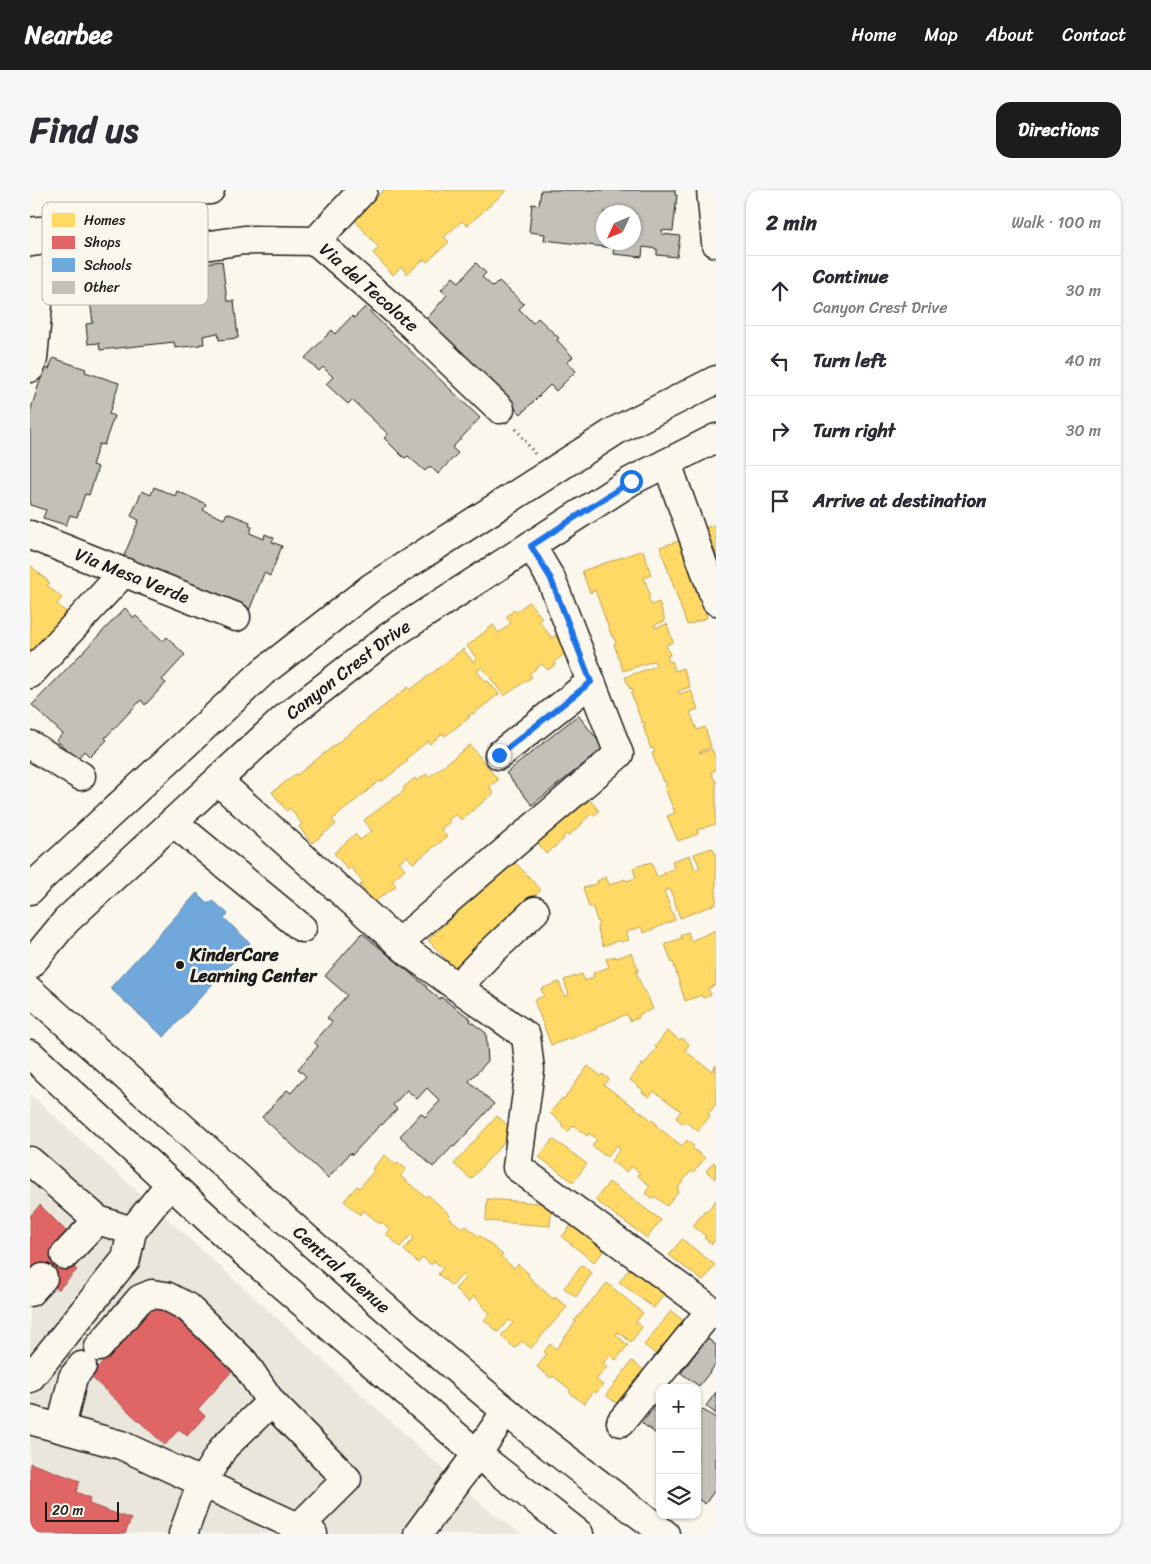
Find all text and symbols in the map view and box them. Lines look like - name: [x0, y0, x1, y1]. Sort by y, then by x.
- text: Nearbee: [25, 14, 113, 56]
- text: Home: [852, 19, 897, 51]
- text: Map: [925, 19, 958, 51]
- text: About: [986, 19, 1034, 51]
- text: Contact: [1062, 19, 1126, 51]
- text: Find us: [30, 99, 138, 161]
- button: Directions: [996, 102, 1121, 158]
- legend: [42, 202, 208, 305]
- text: 2 min: [766, 204, 817, 242]
- north arrow: [596, 205, 641, 250]
- text: Homes: [84, 208, 126, 233]
- text: Walk · 100 m: [1011, 208, 1101, 237]
- text: Shops: [84, 230, 121, 255]
- street label: Via del Tecolote: [312, 234, 427, 340]
- text: Schools: [84, 253, 132, 278]
- text: Continue: [813, 260, 889, 293]
- text: Other: [84, 275, 121, 300]
- text: 30 m: [1066, 276, 1101, 305]
- icon: ahead: [766, 277, 794, 305]
- text: Canyon Crest Drive: [813, 293, 947, 322]
- text: Turn left: [813, 344, 886, 377]
- text: 40 m: [1064, 346, 1101, 375]
- icon: left: [766, 347, 794, 375]
- text: Turn right: [813, 414, 895, 447]
- text: 30 m: [1066, 416, 1101, 445]
- icon: right: [766, 417, 794, 445]
- route start: [620, 470, 643, 493]
- text: Arrive at destination: [813, 484, 986, 517]
- icon: arrive: [766, 487, 794, 515]
- street label: Via Mesa Verde: [70, 538, 195, 613]
- street label: Canyon Crest Drive: [278, 611, 417, 728]
- route end: [488, 744, 511, 767]
- place label: KinderCare Learning Center: [189, 939, 318, 992]
- marker: KinderCare Learning Center: [174, 959, 186, 971]
- street label: Central Avenue: [285, 1217, 398, 1322]
- map controls: [656, 1384, 701, 1519]
- button: +: [656, 1384, 701, 1429]
- button: −: [656, 1429, 701, 1474]
- button: layers: [656, 1474, 701, 1519]
- text: 20 m: [52, 1498, 83, 1523]
- scale bar: [45, 1499, 119, 1522]

